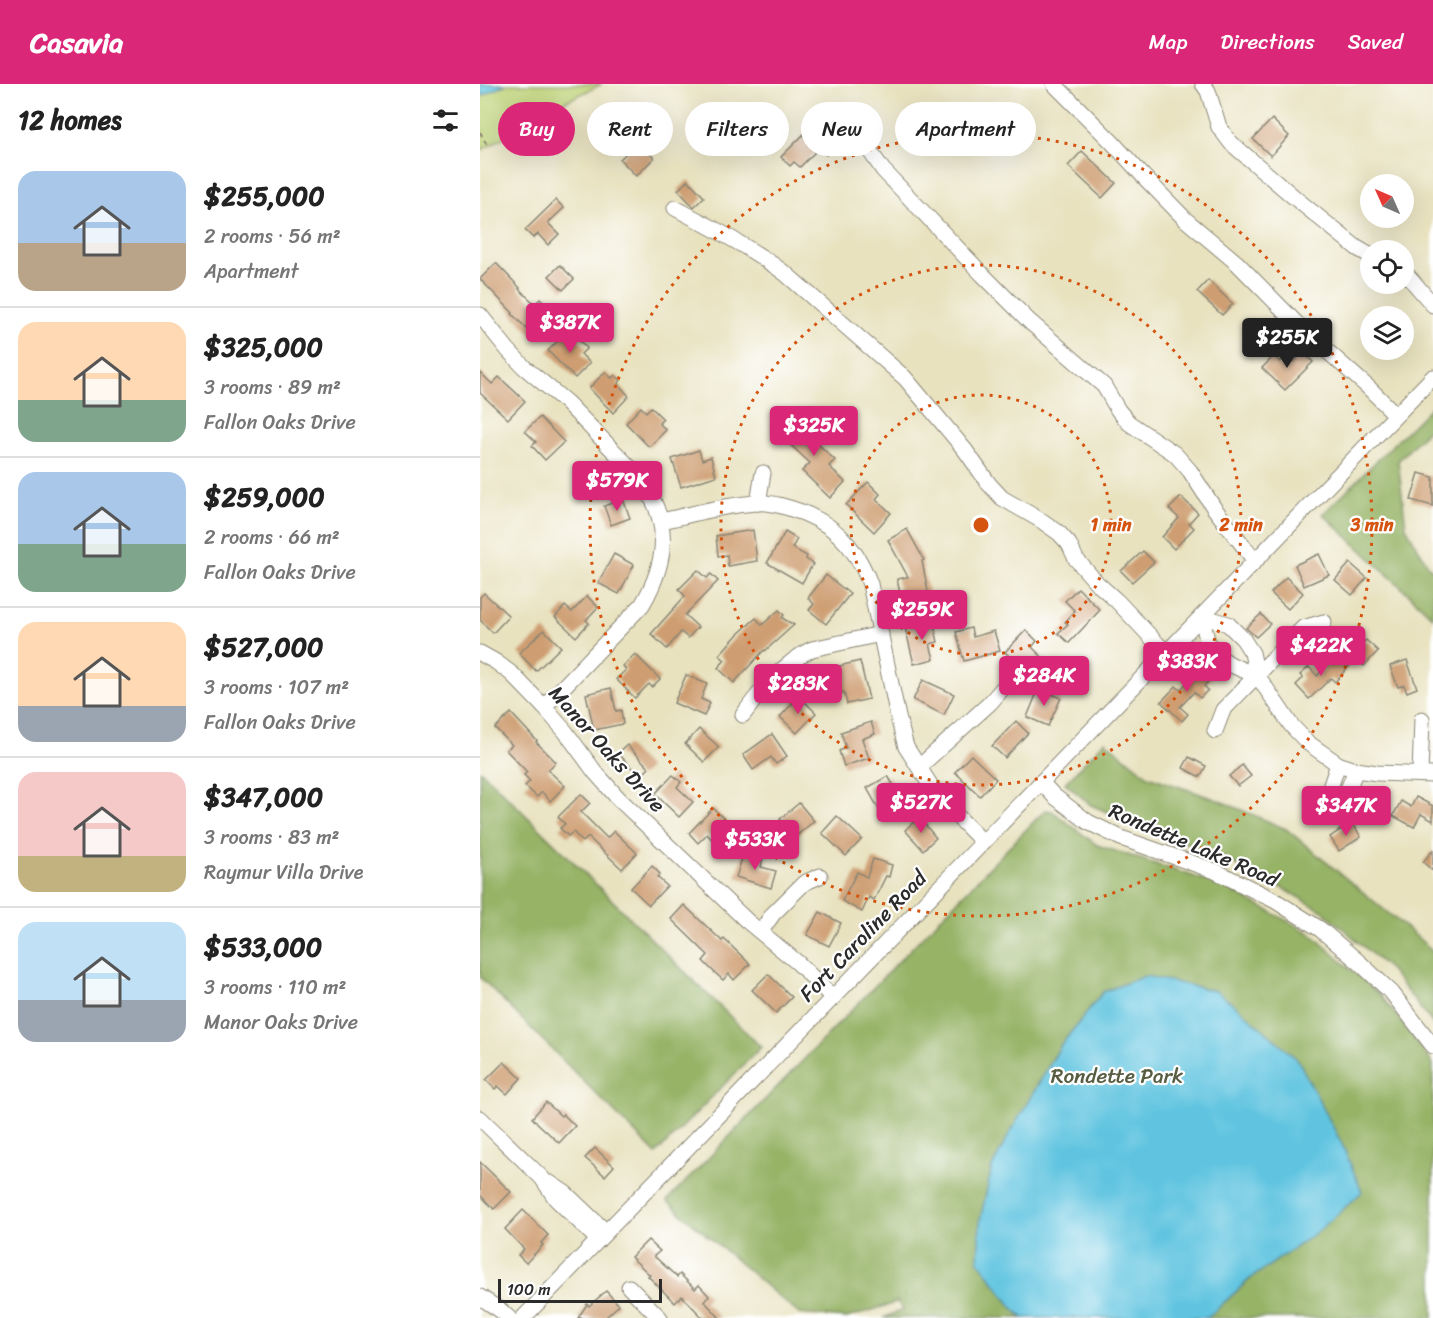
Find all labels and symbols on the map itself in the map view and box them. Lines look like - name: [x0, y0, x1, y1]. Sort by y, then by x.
- north arrow: [1360, 174, 1414, 228]
- pin: $387K: [528, 303, 612, 354]
- pin: $255K: [1245, 318, 1329, 369]
- pin: $325K: [772, 406, 856, 457]
- pin: $579K: [575, 461, 659, 512]
- text: 1 min: [1091, 509, 1132, 541]
- text: 2 min: [1218, 509, 1263, 541]
- text: 3 min: [1349, 509, 1394, 541]
- centre of rings: [971, 515, 991, 535]
- pin: $259K: [880, 590, 964, 641]
- pin: $422K: [1279, 626, 1363, 677]
- pin: $383K: [1145, 642, 1229, 693]
- pin: $284K: [1002, 656, 1086, 707]
- pin: $283K: [756, 664, 840, 715]
- street label: Manor Oaks Drive: [539, 676, 675, 822]
- pin: $527K: [879, 783, 963, 834]
- pin: $347K: [1304, 786, 1388, 837]
- street label: Rondette Lake Road: [1103, 792, 1287, 899]
- pin: $533K: [713, 820, 797, 871]
- street label: Fort Caroline Road: [790, 860, 938, 1011]
- park label: Rondette Park: [1051, 1057, 1183, 1095]
- scale bar: [498, 1276, 662, 1304]

